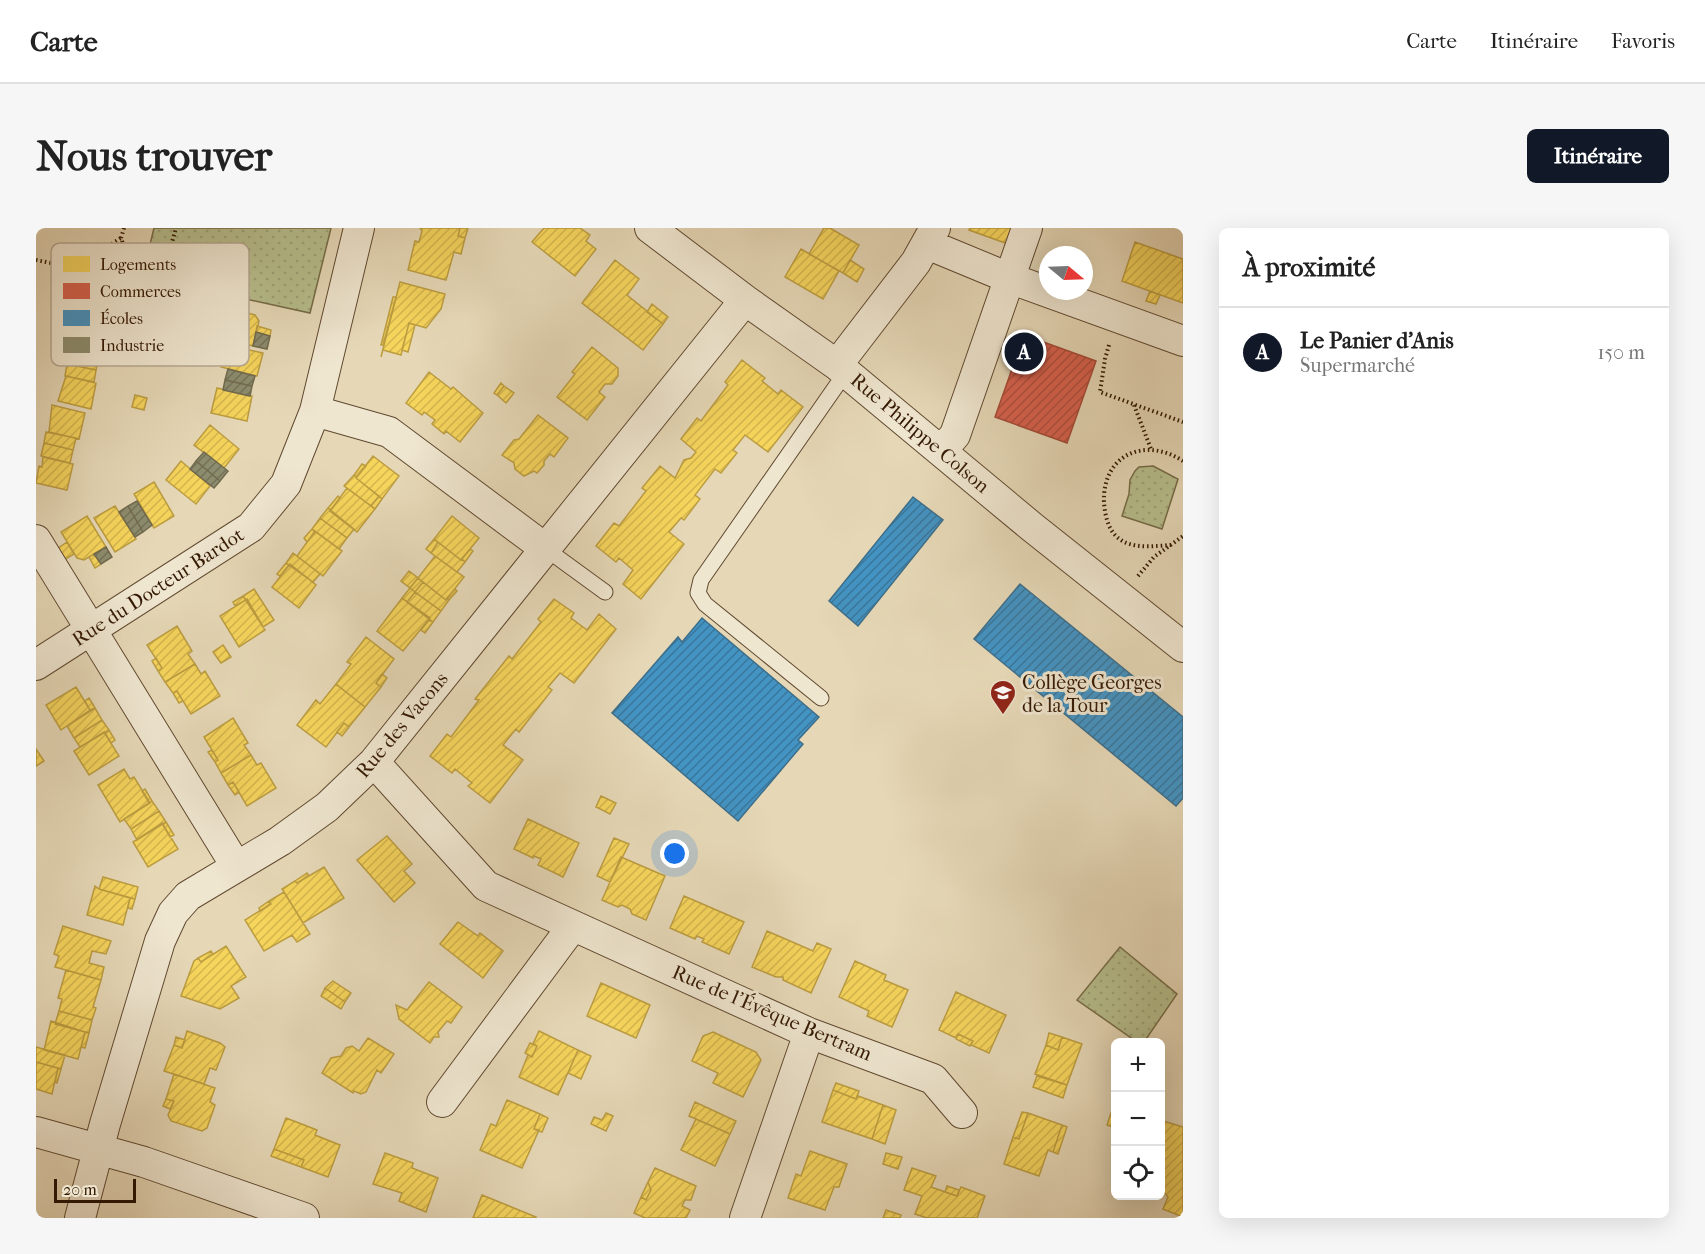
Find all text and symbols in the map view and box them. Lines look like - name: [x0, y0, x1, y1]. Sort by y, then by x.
- text: Carte: [30, 25, 98, 58]
- text: Carte: [1406, 29, 1457, 53]
- text: Itinéraire: [1490, 29, 1578, 53]
- text: Favoris: [1611, 29, 1675, 53]
- button: Itinéraire: [1527, 129, 1669, 183]
- text: Nous trouver: [36, 132, 272, 181]
- legend: [51, 243, 249, 366]
- north arrow: [1039, 246, 1093, 300]
- text: À proximité: [1243, 252, 1375, 283]
- text: Logements: [100, 255, 176, 274]
- text: Commerces: [100, 282, 181, 301]
- text: Écoles: [100, 308, 143, 328]
- text: Le Panier d'Anis: [1300, 328, 1454, 354]
- pin: A: [1004, 330, 1044, 374]
- text: Industrie: [100, 336, 164, 355]
- text: A: [1256, 341, 1269, 364]
- text: 150 m: [1597, 341, 1645, 364]
- text: Supermarché: [1300, 354, 1415, 377]
- street label: Rue Philippe Colson: [846, 368, 994, 498]
- street label: Rue du Docteur Bardot: [68, 523, 248, 651]
- street label: Rue des Vacons: [351, 667, 453, 783]
- place label: Collège Georges de la Tour: [1022, 671, 1162, 717]
- school or university icon: Collège Georges de la Tour: [988, 678, 1018, 716]
- your location: [660, 839, 689, 868]
- street label: Rue de l'Évêque Bertram: [669, 960, 876, 1066]
- map controls: [1111, 1038, 1165, 1200]
- button: +: [1111, 1038, 1165, 1092]
- button: −: [1111, 1092, 1165, 1146]
- button: locate: [1111, 1146, 1165, 1200]
- scale bar: [54, 1176, 136, 1204]
- text: 20 m: [63, 1180, 97, 1199]

